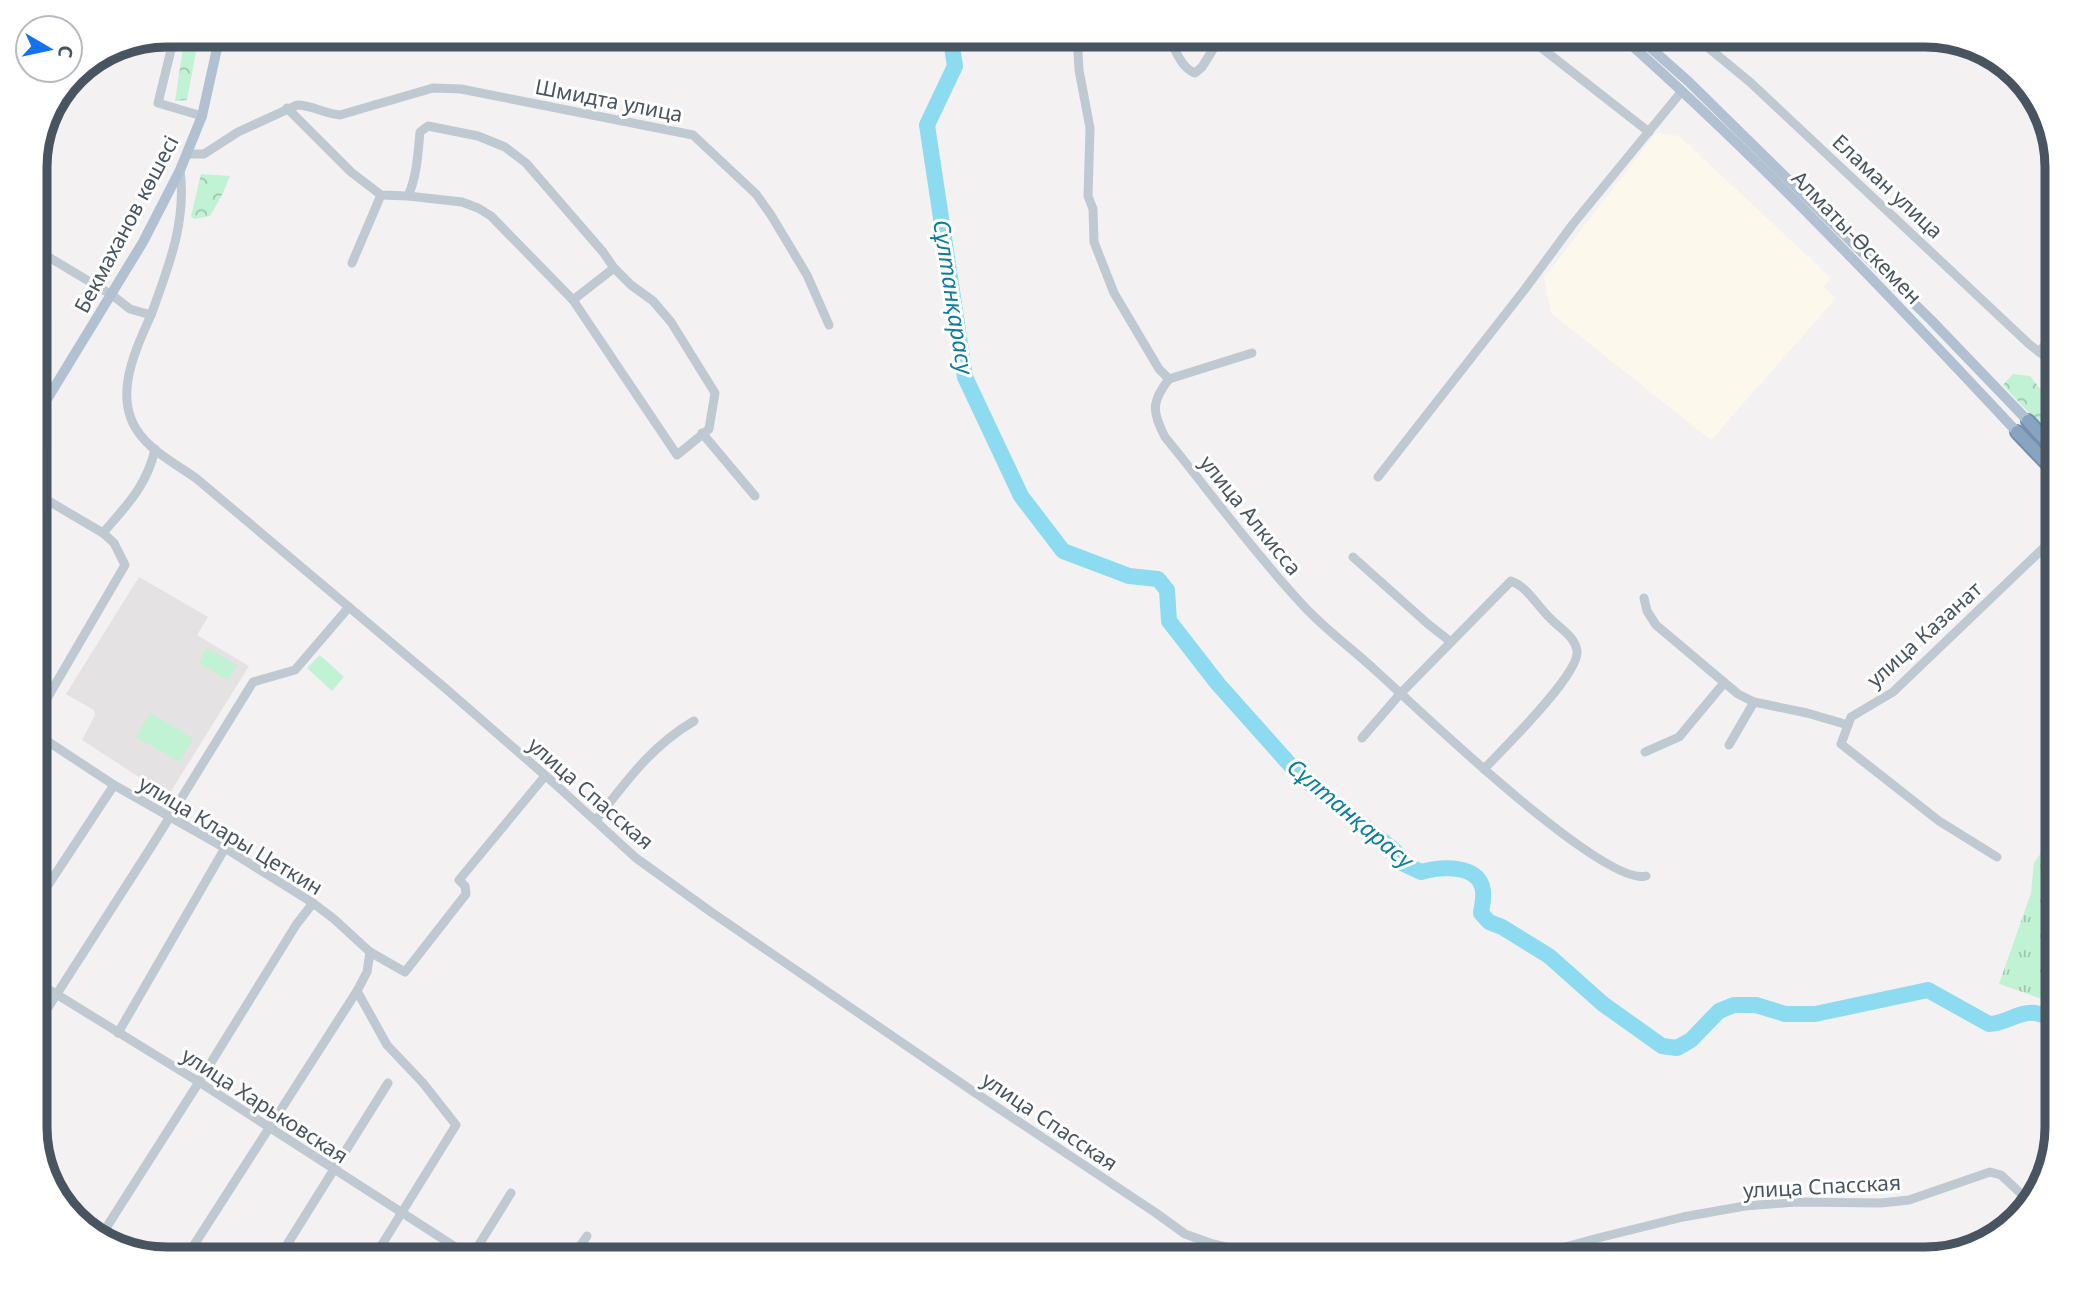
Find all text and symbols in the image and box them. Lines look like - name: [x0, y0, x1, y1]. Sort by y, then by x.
- north arrow: [14, 14, 84, 84]
- text: С: [52, 44, 80, 60]
- street label: Шмидта улица: [533, 72, 685, 128]
- street label: Еламан улица: [1827, 128, 1949, 244]
- street label: Бекмаханов көшесі: [67, 130, 185, 318]
- street label: Алматы-Өскемен: [1786, 164, 1928, 310]
- water label: Сұлтанқарасу: [926, 217, 982, 378]
- street label: улица Алкисса: [1194, 449, 1308, 581]
- street label: улица Казанат: [1861, 575, 1988, 693]
- street label: улица Спасская: [522, 731, 660, 855]
- water label: Сұлтанқарасу: [1281, 750, 1423, 877]
- street label: улица Клары Цеткин: [134, 769, 328, 901]
- street label: улица Харьковская: [176, 1041, 354, 1169]
- street label: улица Спасская: [977, 1065, 1123, 1177]
- street label: улица Спасская: [1742, 1168, 1902, 1204]

